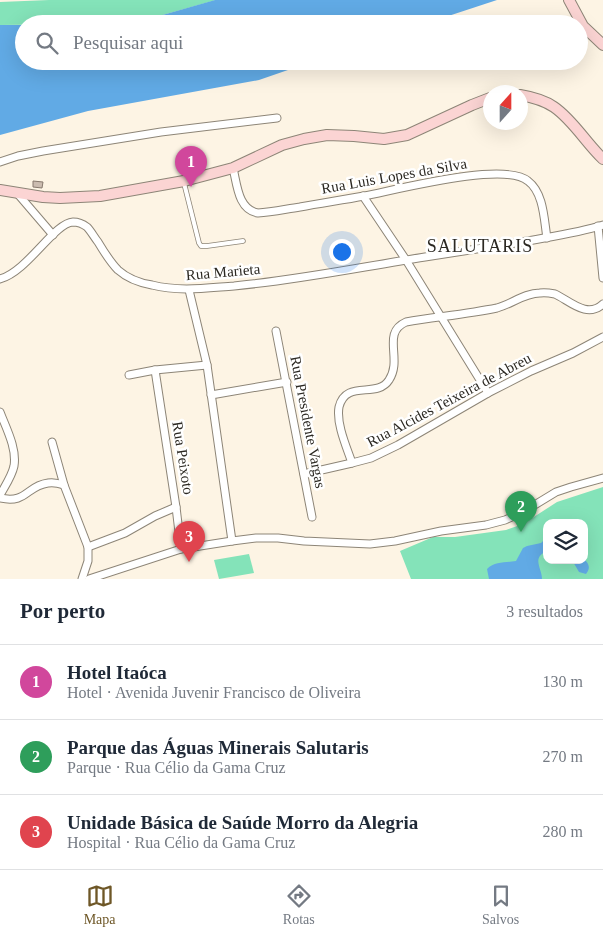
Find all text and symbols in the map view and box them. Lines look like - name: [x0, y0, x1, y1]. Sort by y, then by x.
- search box: [15, 15, 588, 70]
- icon: search: [33, 29, 61, 57]
- text: Pesquisar aqui: [73, 32, 183, 53]
- north arrow: [483, 85, 528, 130]
- pin: 1: [175, 146, 207, 187]
- street label: Rua Luis Lopes da Silva: [320, 155, 468, 197]
- district label: SALUTARIS: [427, 236, 533, 256]
- your location: [329, 239, 355, 265]
- street label: Rua Marieta: [185, 261, 261, 283]
- street label: Rua Alcides Teixeira de Abreu: [364, 350, 534, 450]
- street label: Rua Presidente Vargas: [287, 354, 329, 490]
- street label: Rua Peixoto: [169, 420, 197, 496]
- pin: 2: [505, 491, 537, 532]
- map controls: [543, 519, 588, 564]
- button: layers: [543, 519, 588, 564]
- pin: 3: [173, 521, 205, 562]
- text: Por perto: [20, 599, 105, 623]
- text: 3 resultados: [506, 603, 583, 620]
- text: Hotel Itaóca: [67, 662, 167, 683]
- text: 1: [32, 673, 40, 690]
- text: 130 m: [543, 673, 583, 690]
- text: Hotel · Avenida Juvenir Francisco de Oliveira: [67, 684, 361, 701]
- text: Parque das Águas Minerais Salutaris: [67, 737, 369, 758]
- text: 2: [32, 748, 40, 765]
- text: 270 m: [543, 748, 583, 765]
- text: Parque · Rua Célio da Gama Cruz: [67, 759, 286, 776]
- text: Unidade Básica de Saúde Morro da Alegria: [67, 812, 418, 833]
- text: 3: [32, 823, 40, 840]
- text: 280 m: [543, 823, 583, 840]
- text: Hospital · Rua Célio da Gama Cruz: [67, 834, 295, 851]
- tab: Mapa: [84, 882, 116, 928]
- tab: Rotas: [283, 882, 315, 928]
- tab: Salvos: [482, 882, 519, 928]

